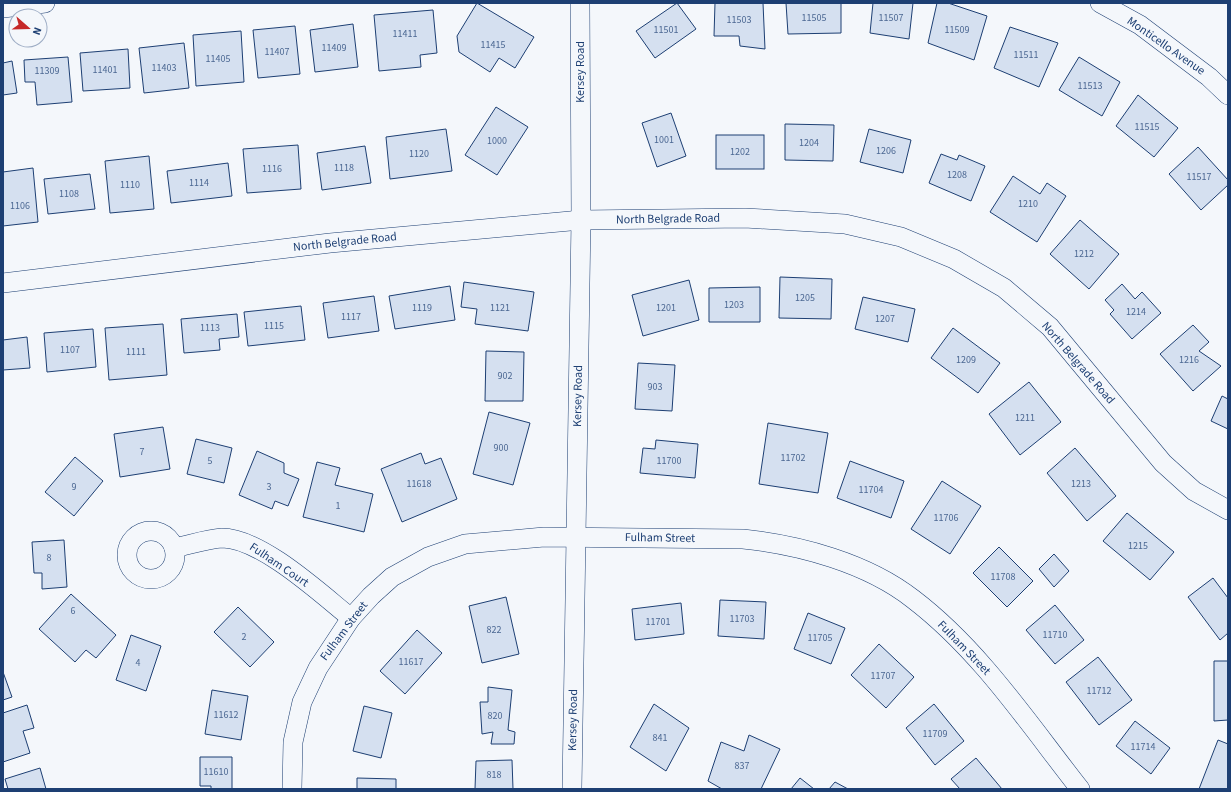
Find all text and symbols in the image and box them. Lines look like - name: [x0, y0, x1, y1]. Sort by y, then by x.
- north arrow: [8, 8, 48, 48]
- house number: 11505: [802, 11, 826, 25]
- house number: 11507: [879, 11, 903, 25]
- house number: 11503: [727, 13, 751, 27]
- street label: Monticello Avenue: [1123, 13, 1209, 79]
- house number: 11501: [654, 23, 678, 37]
- house number: 11509: [945, 23, 969, 37]
- text: N: [29, 25, 45, 37]
- house number: 11411: [393, 27, 417, 41]
- house number: 11415: [481, 38, 505, 52]
- house number: 11409: [322, 41, 346, 55]
- street label: Kersey Road: [572, 41, 589, 103]
- house number: 11407: [265, 45, 289, 59]
- house number: 11511: [1014, 48, 1038, 62]
- house number: 11405: [206, 52, 230, 66]
- house number: 11403: [152, 61, 176, 75]
- house number: 11401: [93, 63, 117, 77]
- house number: 11309: [35, 64, 59, 78]
- house number: 11513: [1078, 79, 1102, 93]
- house number: 11515: [1135, 120, 1159, 134]
- house number: 1001: [654, 133, 674, 147]
- house number: 1000: [487, 134, 507, 148]
- house number: 1204: [799, 136, 819, 150]
- house number: 1206: [876, 144, 896, 158]
- house number: 1202: [730, 145, 750, 159]
- house number: 1120: [409, 147, 429, 161]
- house number: 1118: [334, 161, 354, 175]
- house number: 1116: [262, 162, 282, 176]
- house number: 1208: [947, 168, 967, 182]
- house number: 11517: [1187, 170, 1211, 184]
- house number: 1114: [189, 176, 209, 190]
- house number: 1110: [120, 178, 140, 192]
- house number: 1108: [59, 187, 79, 201]
- house number: 1210: [1018, 197, 1038, 211]
- house number: 1106: [10, 199, 30, 213]
- street label: North Belgrade Road: [616, 210, 720, 228]
- street label: North Belgrade Road: [292, 228, 398, 256]
- house number: 1212: [1074, 247, 1094, 261]
- house number: 1205: [795, 291, 815, 305]
- house number: 1203: [724, 298, 744, 312]
- house number: 1119: [412, 301, 432, 315]
- house number: 1121: [490, 301, 510, 315]
- house number: 1201: [656, 301, 676, 315]
- house number: 1214: [1126, 305, 1146, 319]
- house number: 1117: [341, 310, 361, 324]
- house number: 1207: [875, 312, 895, 326]
- street label: North Belgrade Road: [1037, 318, 1119, 408]
- house number: 1115: [264, 319, 284, 333]
- house number: 1113: [200, 321, 220, 335]
- house number: 1107: [60, 343, 80, 357]
- house number: 1111: [126, 345, 146, 359]
- house number: 1209: [956, 353, 976, 367]
- house number: 1216: [1179, 353, 1199, 367]
- street label: Kersey Road: [569, 365, 587, 427]
- house number: 902: [498, 369, 512, 383]
- house number: 903: [648, 380, 662, 394]
- house number: 1211: [1015, 411, 1035, 425]
- house number: 900: [494, 441, 508, 455]
- house number: 7: [140, 445, 145, 459]
- house number: 11702: [781, 451, 805, 465]
- house number: 5: [208, 454, 213, 468]
- house number: 11700: [657, 454, 681, 468]
- house number: 11618: [407, 477, 431, 491]
- house number: 1213: [1071, 477, 1091, 491]
- house number: 9: [72, 480, 77, 494]
- house number: 3: [267, 480, 272, 494]
- house number: 11704: [859, 483, 883, 497]
- house number: 1: [336, 499, 341, 513]
- house number: 11706: [934, 511, 958, 525]
- street label: Fulham Street: [625, 529, 695, 547]
- street label: Fulham Court: [246, 539, 312, 591]
- house number: 1215: [1128, 539, 1148, 553]
- house number: 8: [47, 551, 52, 565]
- house number: 11708: [991, 570, 1015, 584]
- street label: Fulham Street: [316, 598, 372, 664]
- house number: 6: [71, 604, 76, 618]
- house number: 11703: [730, 612, 754, 626]
- house number: 11701: [646, 615, 670, 629]
- street label: Fulham Street: [933, 617, 995, 679]
- house number: 822: [487, 623, 501, 637]
- house number: 11710: [1043, 628, 1067, 642]
- house number: 2: [242, 630, 247, 644]
- house number: 11705: [808, 631, 832, 645]
- house number: 11617: [399, 655, 423, 669]
- house number: 4: [136, 656, 141, 670]
- house number: 11707: [871, 669, 895, 683]
- house number: 11712: [1087, 684, 1111, 698]
- street label: Kersey Road: [564, 689, 582, 751]
- house number: 11612: [214, 708, 238, 722]
- house number: 820: [488, 709, 502, 723]
- house number: 11709: [923, 727, 947, 741]
- house number: 841: [653, 731, 667, 745]
- house number: 11714: [1131, 740, 1155, 754]
- house number: 837: [735, 759, 749, 773]
- house number: 11610: [204, 765, 228, 779]
- house number: 818: [487, 768, 501, 782]

